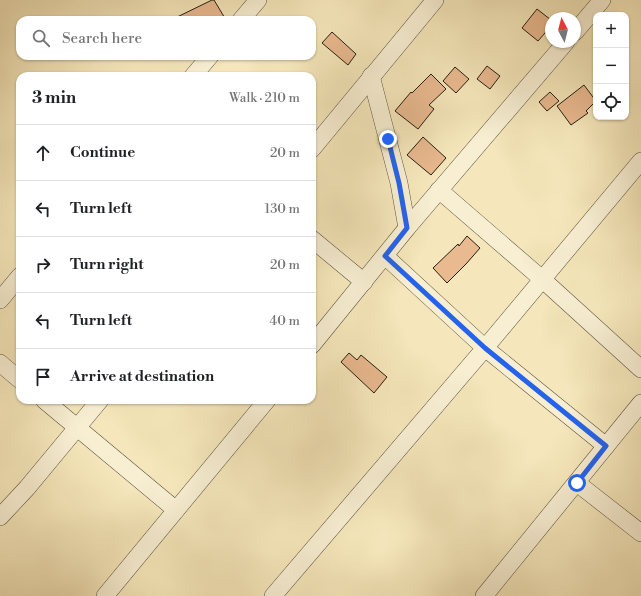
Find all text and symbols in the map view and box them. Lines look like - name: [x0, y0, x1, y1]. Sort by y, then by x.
- north arrow: [545, 12, 581, 48]
- map controls: [593, 12, 629, 120]
- button: +: [593, 12, 629, 48]
- search box: [16, 16, 316, 60]
- icon: search: [30, 27, 52, 49]
- text: Search here: [62, 29, 142, 48]
- button: −: [593, 48, 629, 84]
- button: locate: [593, 84, 629, 120]
- text: 3 min: [32, 87, 76, 109]
- text: Walk · 210 m: [229, 90, 300, 106]
- route end: [379, 130, 397, 148]
- icon: ahead: [32, 142, 54, 164]
- text: Continue: [70, 143, 135, 162]
- text: 20 m: [270, 145, 300, 161]
- icon: left: [32, 198, 54, 220]
- text: Turn left: [70, 199, 132, 218]
- text: 130 m: [265, 201, 300, 217]
- icon: right: [32, 254, 54, 276]
- text: Turn right: [70, 255, 144, 274]
- text: 20 m: [270, 257, 300, 273]
- icon: left: [32, 310, 54, 332]
- text: Turn left: [70, 311, 132, 330]
- text: 40 m: [270, 313, 300, 329]
- icon: arrive: [32, 366, 54, 388]
- text: Arrive at destination: [70, 367, 214, 386]
- route start: [568, 474, 586, 492]

